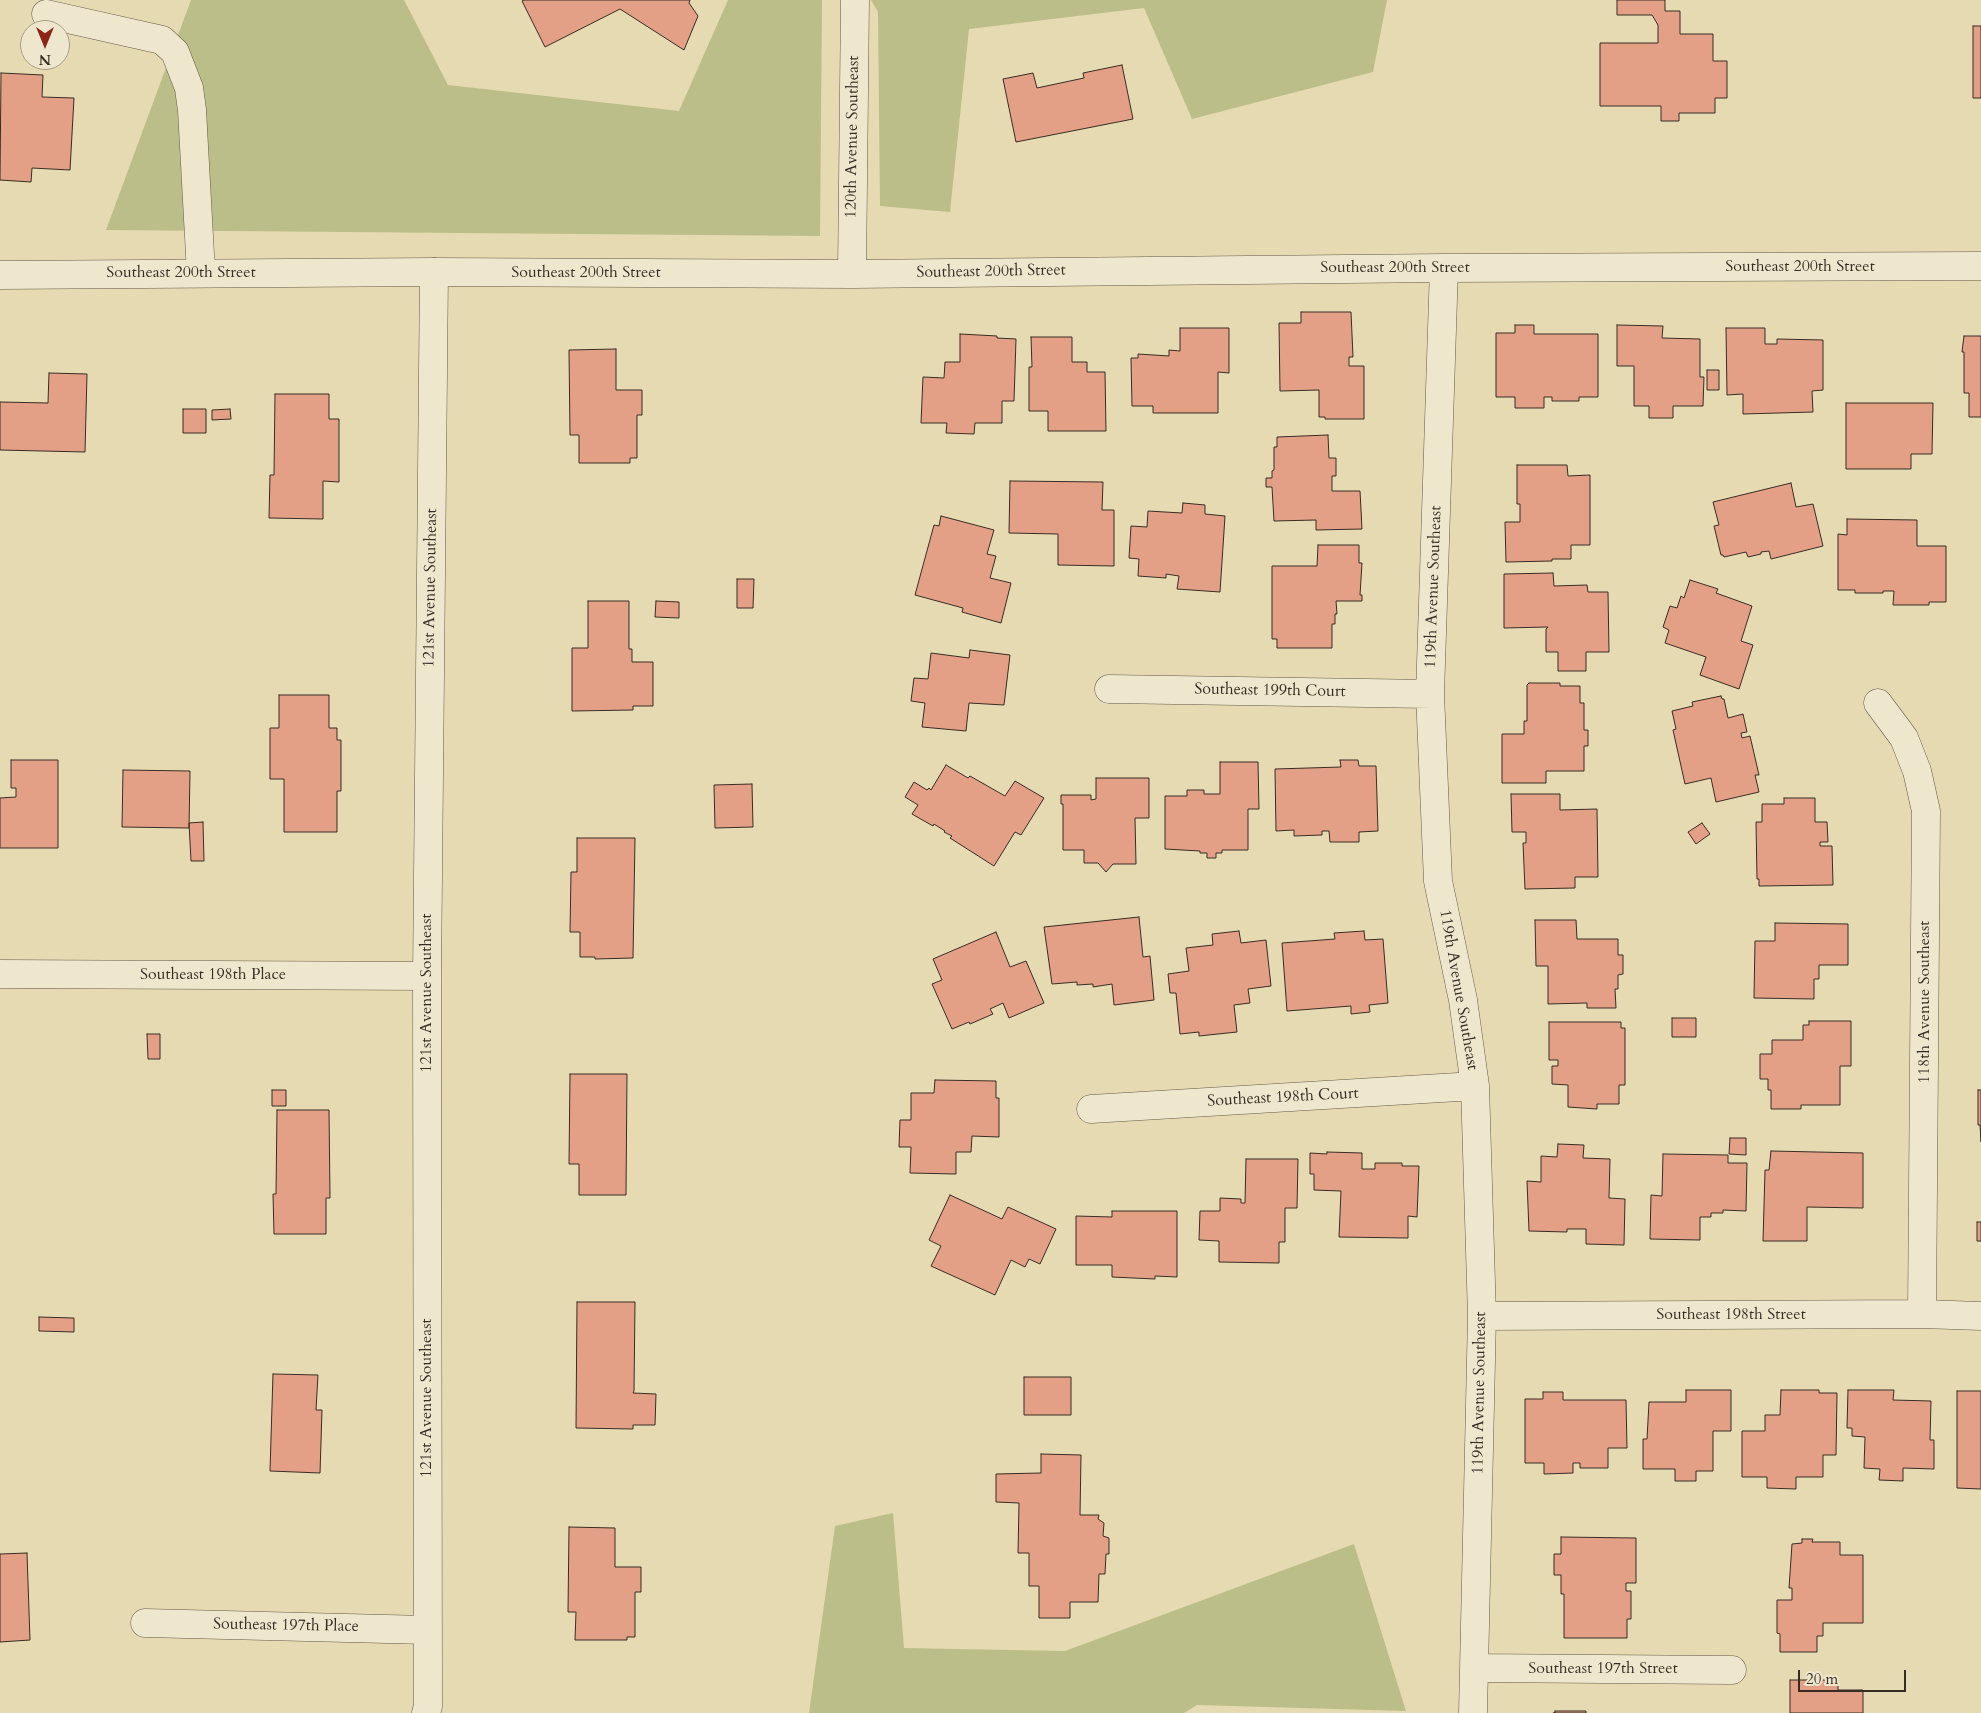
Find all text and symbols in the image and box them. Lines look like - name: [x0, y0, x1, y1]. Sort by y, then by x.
- north arrow: [20, 20, 70, 70]
- text: N: [39, 50, 51, 69]
- street label: 120th Avenue Southeast: [842, 55, 864, 219]
- street label: Southeast 200th Street: [1725, 257, 1875, 277]
- street label: Southeast 200th Street: [1320, 258, 1470, 278]
- street label: Southeast 200th Street: [916, 261, 1066, 283]
- street label: Southeast 200th Street: [106, 263, 256, 283]
- street label: Southeast 200th Street: [511, 263, 661, 283]
- street label: 119th Avenue Southeast: [1422, 505, 1446, 669]
- street label: 121st Avenue Southeast: [420, 508, 442, 668]
- street label: Southeast 199th Court: [1194, 680, 1346, 702]
- street label: 119th Avenue Southeast: [1434, 908, 1482, 1072]
- street label: 121st Avenue Southeast: [417, 913, 437, 1073]
- street label: 118th Avenue Southeast: [1915, 921, 1935, 1083]
- street label: Southeast 198th Place: [140, 965, 286, 985]
- street label: Southeast 198th Court: [1207, 1084, 1359, 1112]
- street label: Southeast 198th Street: [1656, 1305, 1806, 1325]
- street label: 119th Avenue Southeast: [1469, 1311, 1491, 1475]
- street label: 121st Avenue Southeast: [417, 1318, 437, 1478]
- street label: Southeast 197th Place: [213, 1615, 359, 1637]
- street label: Southeast 197th Street: [1528, 1659, 1678, 1679]
- scale bar: [1801, 1660, 1908, 1692]
- text: 20 m: [1806, 1669, 1838, 1689]

